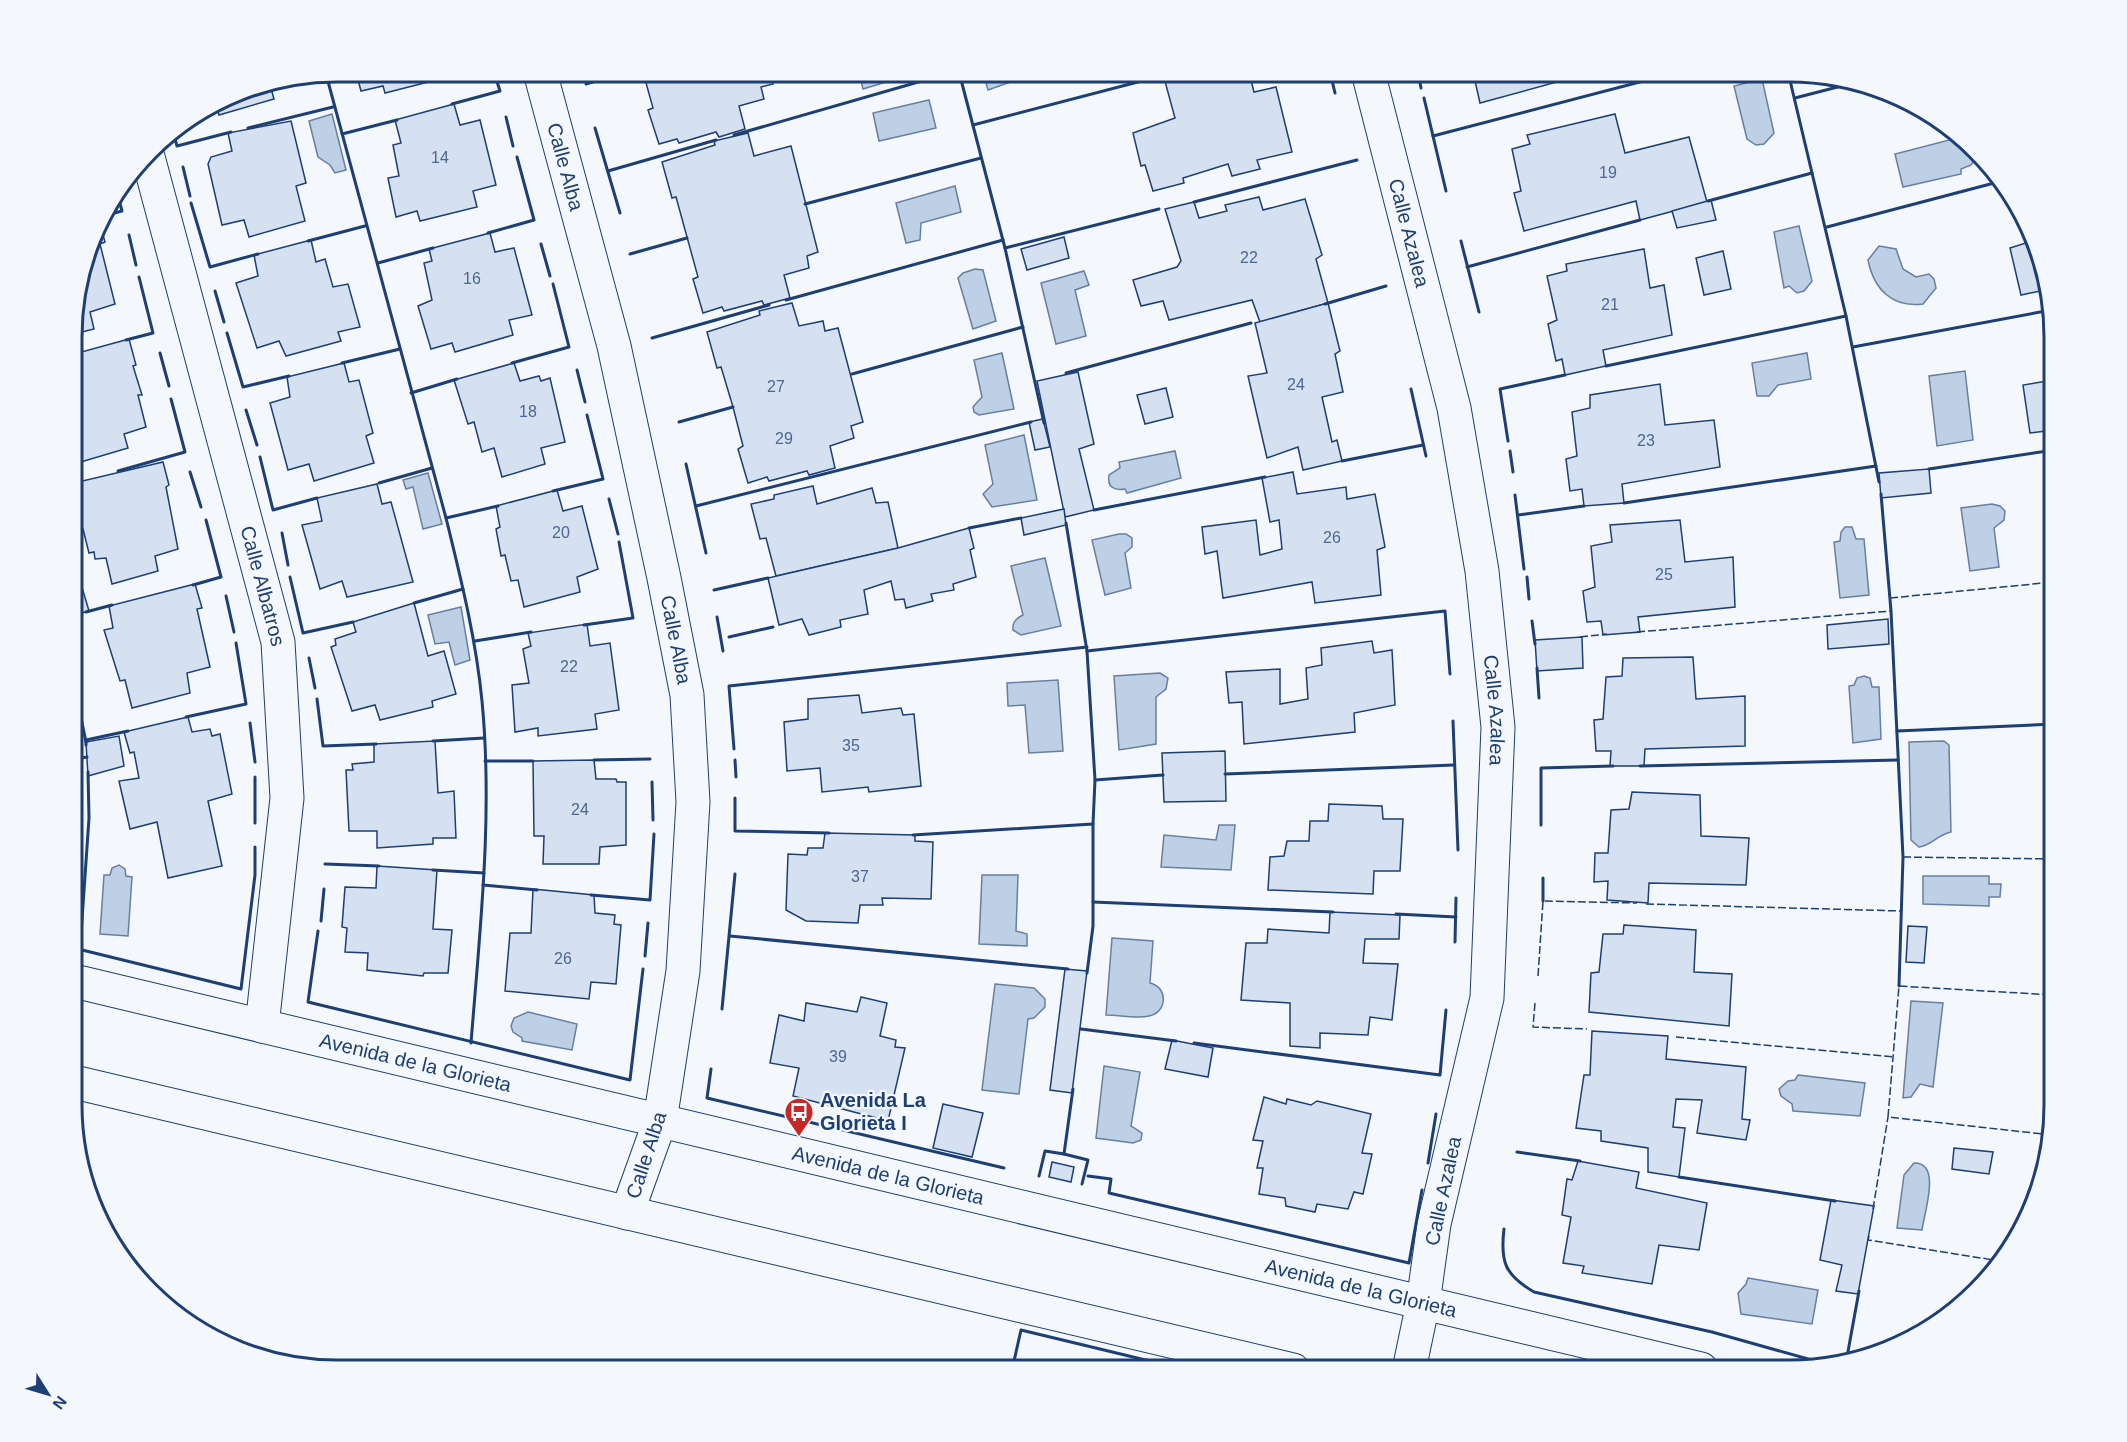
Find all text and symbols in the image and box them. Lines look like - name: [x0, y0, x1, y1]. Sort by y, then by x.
- street label: Calle Alba: [543, 120, 588, 214]
- house number: 14: [431, 149, 449, 166]
- house number: 19: [1599, 164, 1617, 181]
- street label: Calle Azalea: [1385, 176, 1434, 290]
- house number: 22: [1240, 249, 1258, 266]
- house number: 16: [463, 270, 481, 287]
- house number: 21: [1601, 296, 1619, 313]
- house number: 24: [1287, 376, 1305, 393]
- house number: 27: [767, 378, 785, 395]
- house number: 18: [519, 403, 537, 420]
- house number: 29: [775, 430, 793, 447]
- house number: 23: [1637, 432, 1655, 449]
- street label: Calle Albatros: [236, 523, 290, 648]
- house number: 20: [552, 524, 570, 541]
- house number: 26: [1323, 529, 1341, 546]
- house number: 25: [1655, 566, 1673, 583]
- street label: Calle Alba: [657, 593, 696, 687]
- street label: Calle Azalea: [1480, 654, 1509, 767]
- house number: 22: [560, 658, 578, 675]
- house number: 35: [842, 737, 860, 754]
- house number: 24: [571, 801, 589, 818]
- house number: 37: [851, 868, 869, 885]
- house number: 26: [554, 950, 572, 967]
- street label: Avenida de la Glorieta: [317, 1029, 514, 1096]
- house number: 39: [829, 1048, 847, 1065]
- place label: Avenida La Glorieta I: [820, 1089, 927, 1134]
- bus stop icon: Avenida La Glorieta I: [783, 1096, 815, 1138]
- street label: Calle Alba: [622, 1108, 671, 1201]
- street label: Calle Azalea: [1421, 1133, 1465, 1248]
- street label: Avenida de la Glorieta: [790, 1142, 987, 1209]
- street label: Avenida de la Glorieta: [1263, 1254, 1460, 1322]
- north arrow: [18, 1364, 78, 1424]
- text: N: [49, 1393, 70, 1412]

